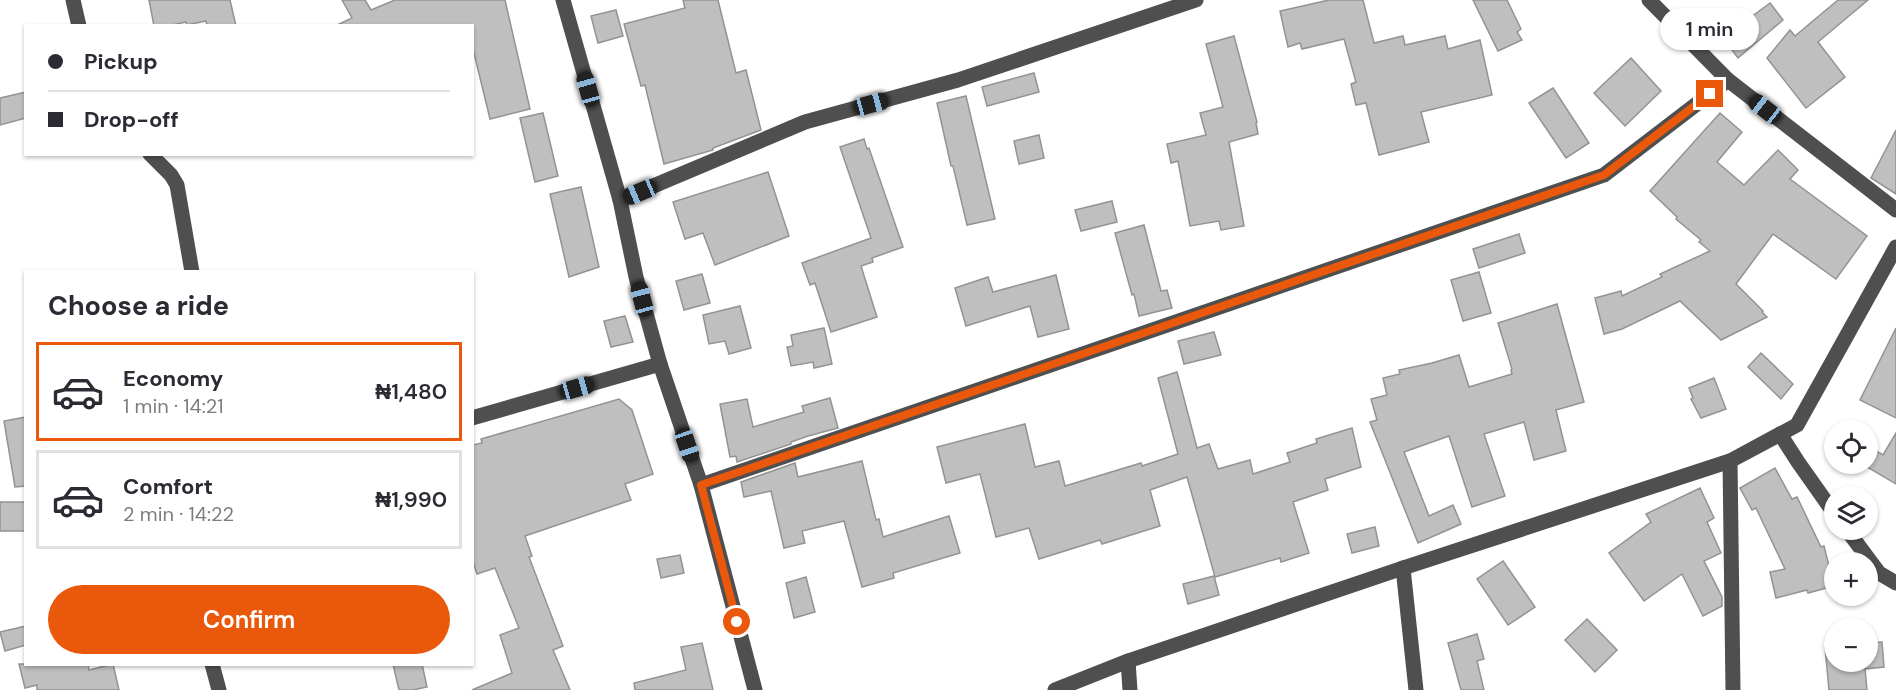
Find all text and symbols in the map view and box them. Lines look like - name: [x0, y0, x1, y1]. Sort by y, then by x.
- callout: 1 min: [1660, 7, 1760, 49]
- text: 1 min: [1686, 16, 1733, 42]
- text: Pickup: [84, 47, 158, 76]
- car: [574, 69, 602, 109]
- route end: [1696, 80, 1723, 107]
- car: [851, 91, 891, 117]
- car: [1745, 91, 1785, 127]
- text: Drop-off: [84, 105, 179, 134]
- car: [620, 177, 660, 207]
- car: [629, 279, 655, 319]
- text: Choose a ride: [48, 288, 229, 323]
- text: Economy: [123, 364, 223, 393]
- icon: car: [51, 365, 105, 419]
- car: [557, 374, 597, 402]
- text: ₦1,480: [375, 377, 447, 406]
- text: 1 min · 14:21: [123, 393, 223, 419]
- map controls: [1824, 420, 1878, 672]
- button: locate: [1824, 420, 1878, 474]
- car: [673, 425, 701, 465]
- text: Comfort: [123, 472, 213, 501]
- icon: car: [51, 473, 105, 527]
- text: ₦1,990: [375, 485, 447, 514]
- button: layers: [1824, 486, 1878, 540]
- text: 2 min · 14:22: [123, 501, 234, 527]
- button: +: [1824, 552, 1878, 606]
- button: Confirm: [48, 585, 450, 654]
- route start: [723, 608, 750, 635]
- button: −: [1824, 618, 1878, 672]

